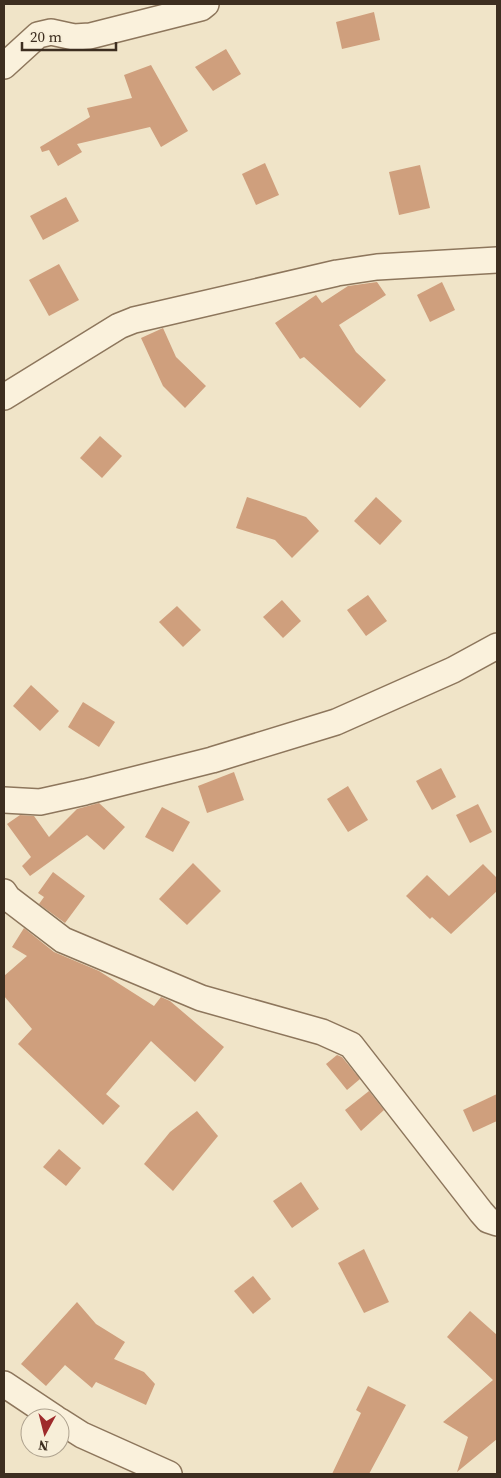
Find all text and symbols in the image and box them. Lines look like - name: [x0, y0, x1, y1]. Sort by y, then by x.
- scale bar: [22, 20, 116, 52]
- text: 20 m: [30, 26, 62, 47]
- north arrow: [20, 1408, 70, 1458]
- text: N: [37, 1435, 50, 1456]

